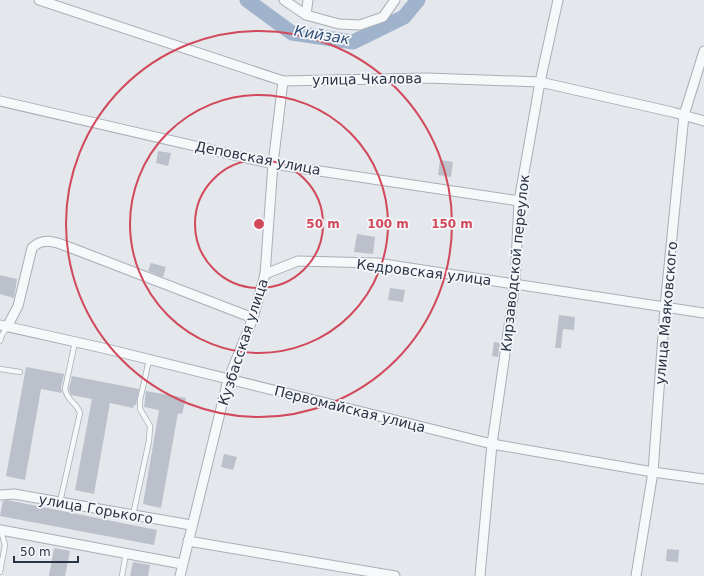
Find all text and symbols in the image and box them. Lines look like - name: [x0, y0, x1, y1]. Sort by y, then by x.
- water label: Кийзак: [293, 22, 351, 48]
- street label: улица Чкалова: [312, 70, 422, 88]
- street label: Деповская улица: [194, 138, 322, 178]
- street label: Кирзаводской переулок: [498, 174, 532, 352]
- centre of rings: [252, 217, 266, 231]
- text: 50 m: [306, 217, 340, 231]
- text: 100 m: [367, 217, 409, 231]
- text: 150 m: [431, 217, 473, 231]
- street label: улица Маяковского: [652, 241, 680, 385]
- street label: Кедровская улица: [356, 256, 492, 288]
- street label: Кузбасская улица: [215, 276, 271, 408]
- street label: Первомайская улица: [273, 382, 427, 436]
- street label: улица Горького: [37, 491, 155, 527]
- scale bar: [14, 538, 78, 564]
- text: 50 m: [20, 545, 51, 559]

